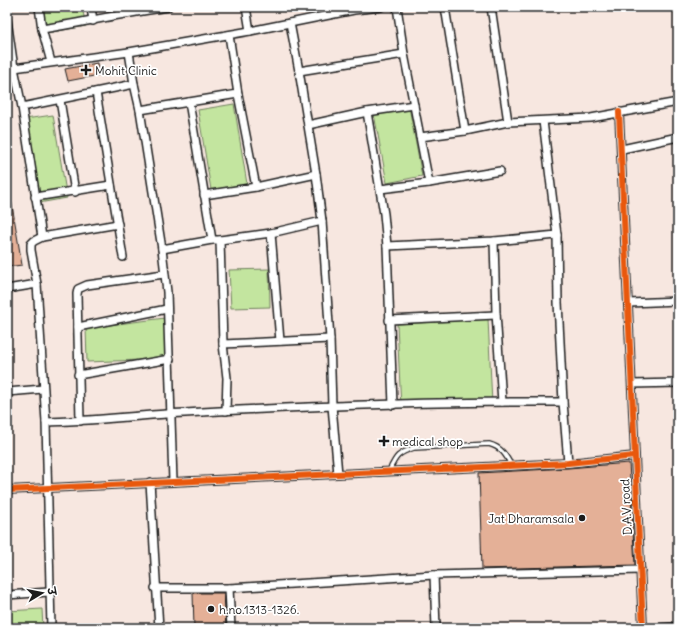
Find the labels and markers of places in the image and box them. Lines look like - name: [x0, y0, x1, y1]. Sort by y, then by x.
- place label: Mohit Clinic: [95, 63, 157, 78]
- marker: Mohit Clinic: [80, 64, 92, 76]
- place label: medical shop: [392, 434, 463, 449]
- marker: medical shop: [379, 436, 389, 446]
- place label: Jat Dharamsala: [488, 511, 574, 526]
- marker: Jat Dharamsala: [577, 513, 587, 523]
- place label: h.no.1313-1326.: [219, 602, 299, 617]
- marker: h.no.1313-1326.: [206, 604, 216, 614]

